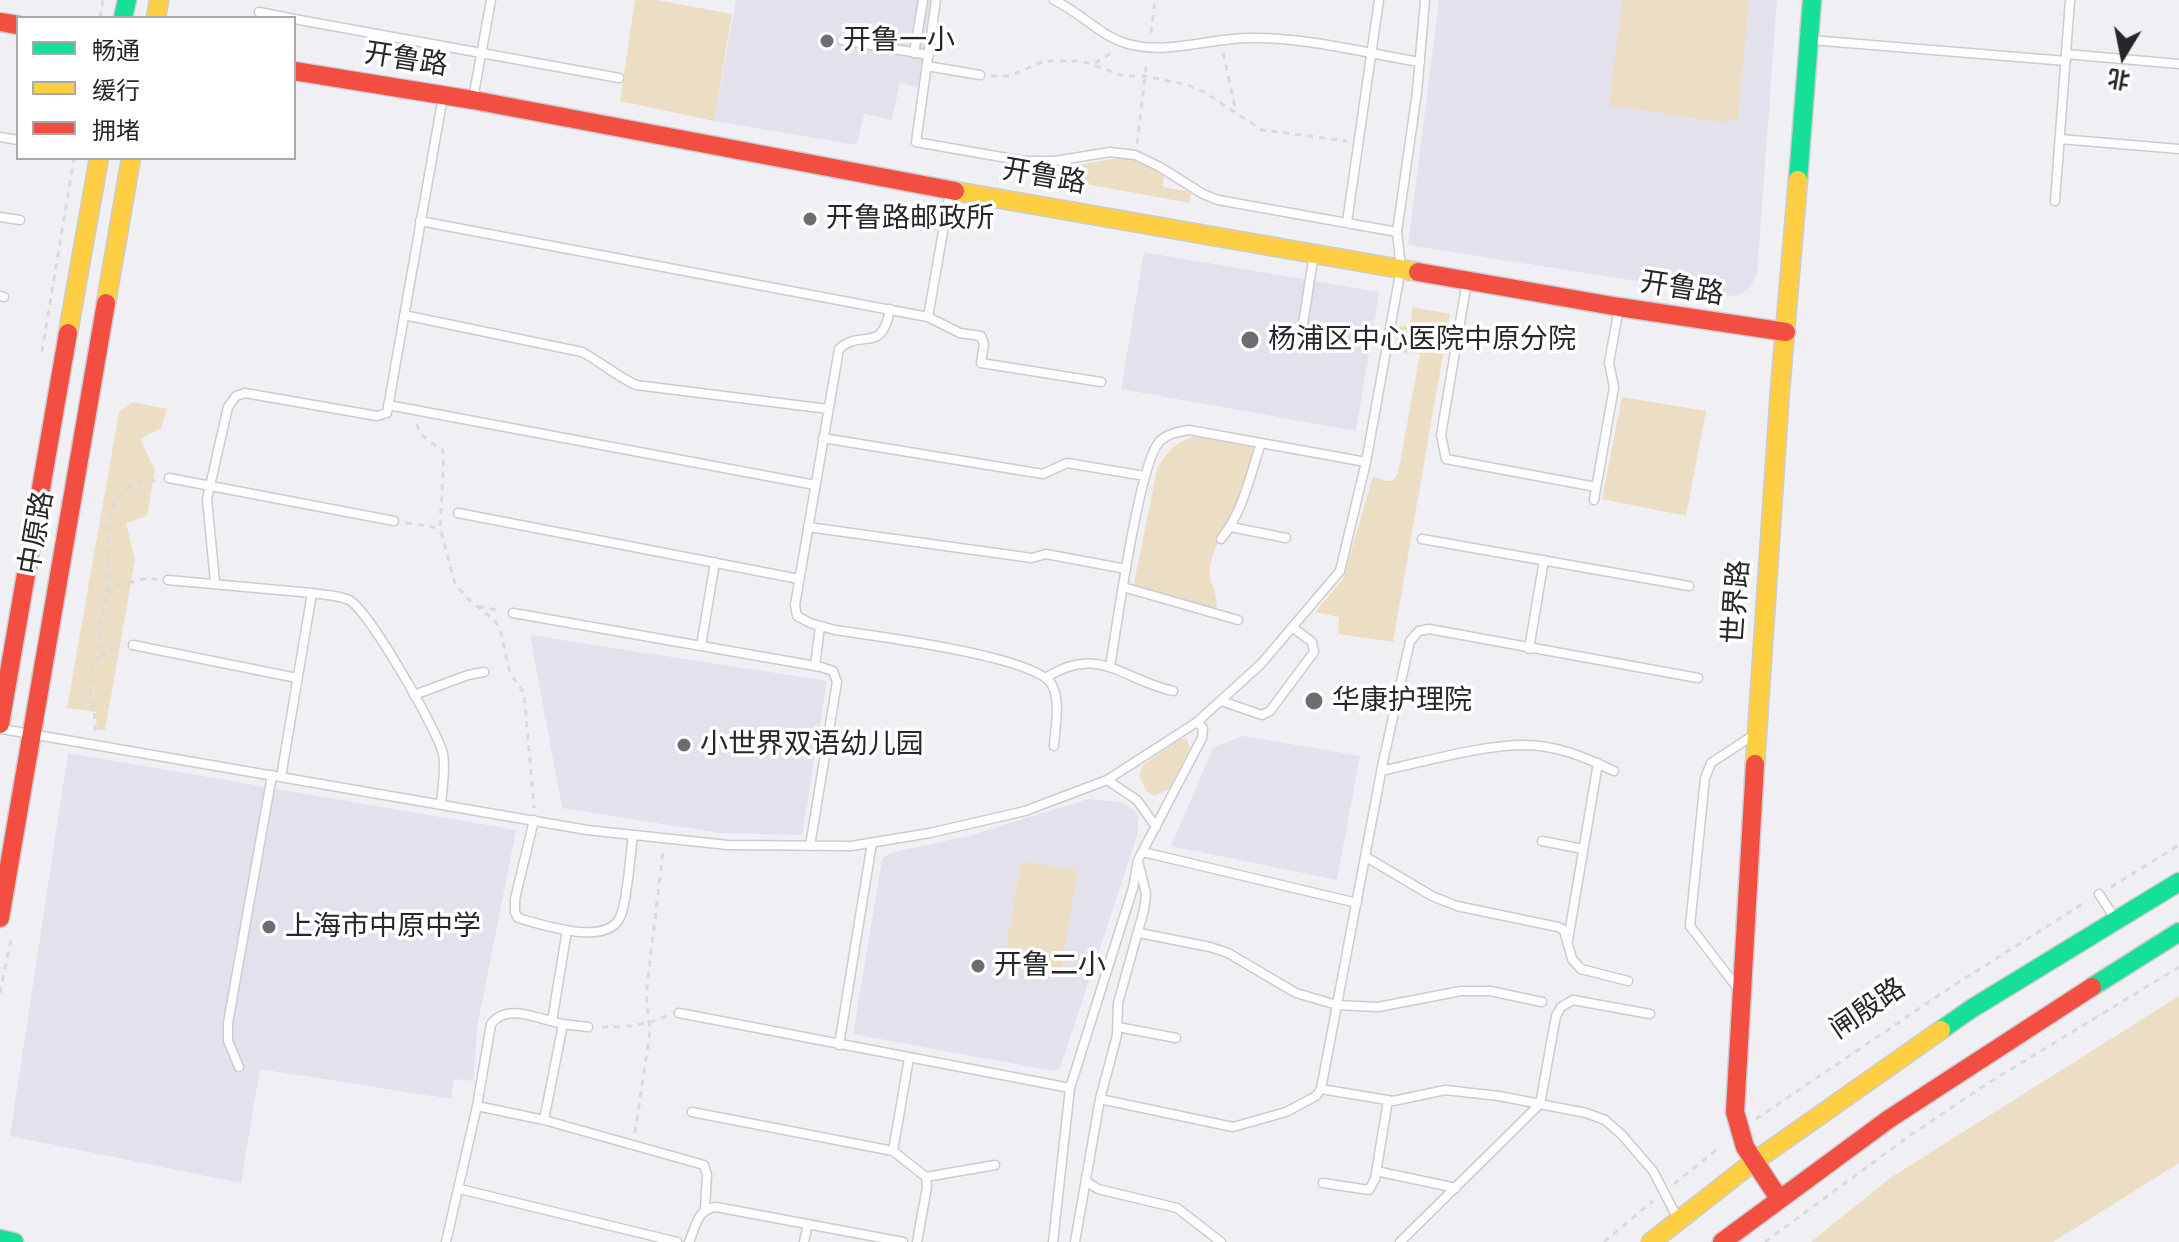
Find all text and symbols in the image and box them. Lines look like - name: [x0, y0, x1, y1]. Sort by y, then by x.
- legend: [16, 16, 296, 160]
- north arrow: [2083, 16, 2163, 96]
- place label: 开鲁一小: [843, 24, 955, 58]
- marker: 开鲁一小: [818, 32, 836, 50]
- text: 畅通: [92, 35, 140, 66]
- street label: 开鲁路: [362, 37, 450, 83]
- text: 北: [2106, 64, 2132, 95]
- text: 缓行: [92, 75, 140, 106]
- text: 拥堵: [92, 115, 140, 146]
- street label: 开鲁路: [1000, 153, 1088, 201]
- place label: 开鲁路邮政所: [826, 202, 994, 236]
- marker: 开鲁路邮政所: [801, 210, 819, 228]
- street label: 开鲁路: [1638, 266, 1726, 312]
- place label: 杨浦区中心医院中原分院: [1268, 323, 1576, 357]
- marker: 杨浦区中心医院中原分院: [1239, 329, 1261, 351]
- street label: 中原路: [13, 489, 61, 577]
- street label: 世界路: [1717, 559, 1757, 645]
- place label: 华康护理院: [1332, 684, 1472, 718]
- marker: 华康护理院: [1303, 690, 1325, 712]
- place label: 小世界双语幼儿园: [700, 728, 924, 762]
- marker: 小世界双语幼儿园: [675, 736, 693, 754]
- place label: 上海市中原中学: [285, 910, 481, 944]
- marker: 上海市中原中学: [260, 918, 278, 936]
- place label: 开鲁二小: [994, 949, 1106, 983]
- marker: 开鲁二小: [969, 957, 987, 975]
- street label: 闸殷路: [1824, 972, 1912, 1046]

